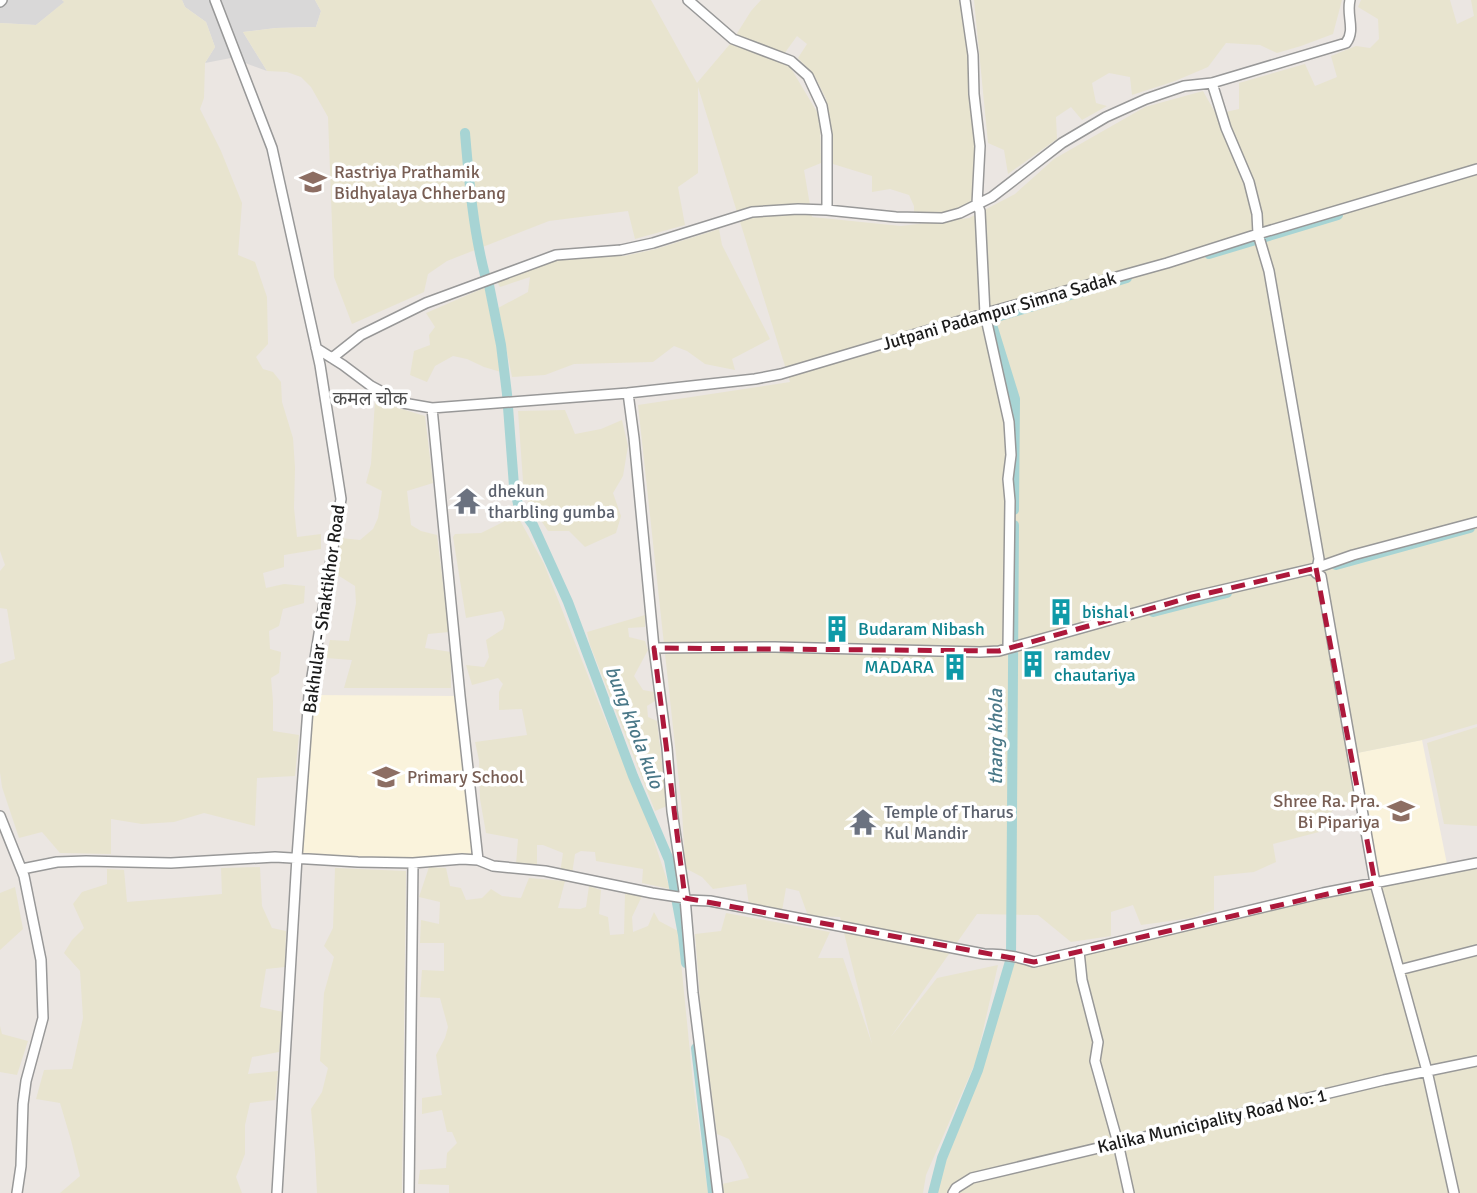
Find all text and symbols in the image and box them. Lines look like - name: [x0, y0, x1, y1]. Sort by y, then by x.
- place label: Rastriya Prathamik Bidhyalaya Chherbang: [334, 161, 506, 204]
- school or university icon: Rastriya Prathamik Bidhyalaya Chherbang: [298, 167, 328, 197]
- street label: Jutpani Padampur Simna Sadak: [880, 267, 1118, 355]
- district label: कमल चोक: [333, 387, 408, 411]
- place label: dhekun tharbling gumba: [488, 480, 615, 523]
- temple icon: dhekun tharbling gumba: [452, 486, 482, 516]
- street label: Bakhular - Shaktikhor Road: [298, 503, 350, 715]
- building icon: bishal: [1046, 597, 1076, 627]
- place label: bishal: [1082, 601, 1128, 623]
- building icon: Budaram Nibash: [822, 614, 852, 644]
- place label: Budaram Nibash: [858, 618, 985, 640]
- place label: ramdev chautariya: [1054, 643, 1136, 686]
- building icon: ramdev chautariya: [1018, 649, 1048, 679]
- building icon: MADARA: [940, 652, 970, 682]
- place label: MADARA: [864, 656, 934, 678]
- water label: bung khola kulo: [600, 663, 669, 793]
- water label: thang khola: [984, 688, 1008, 785]
- school or university icon: Primary School: [371, 762, 401, 792]
- place label: Primary School: [407, 766, 524, 788]
- place label: Shree Ra. Pra. Bi Pipariya: [1273, 790, 1380, 833]
- school or university icon: Shree Ra. Pra. Bi Pipariya: [1386, 796, 1416, 826]
- place label: Temple of Tharus Kul Mandir: [884, 801, 1014, 844]
- temple icon: Temple of Tharus Kul Mandir: [848, 807, 878, 837]
- street label: Kalika Municipality Road No: 1: [1095, 1084, 1329, 1158]

